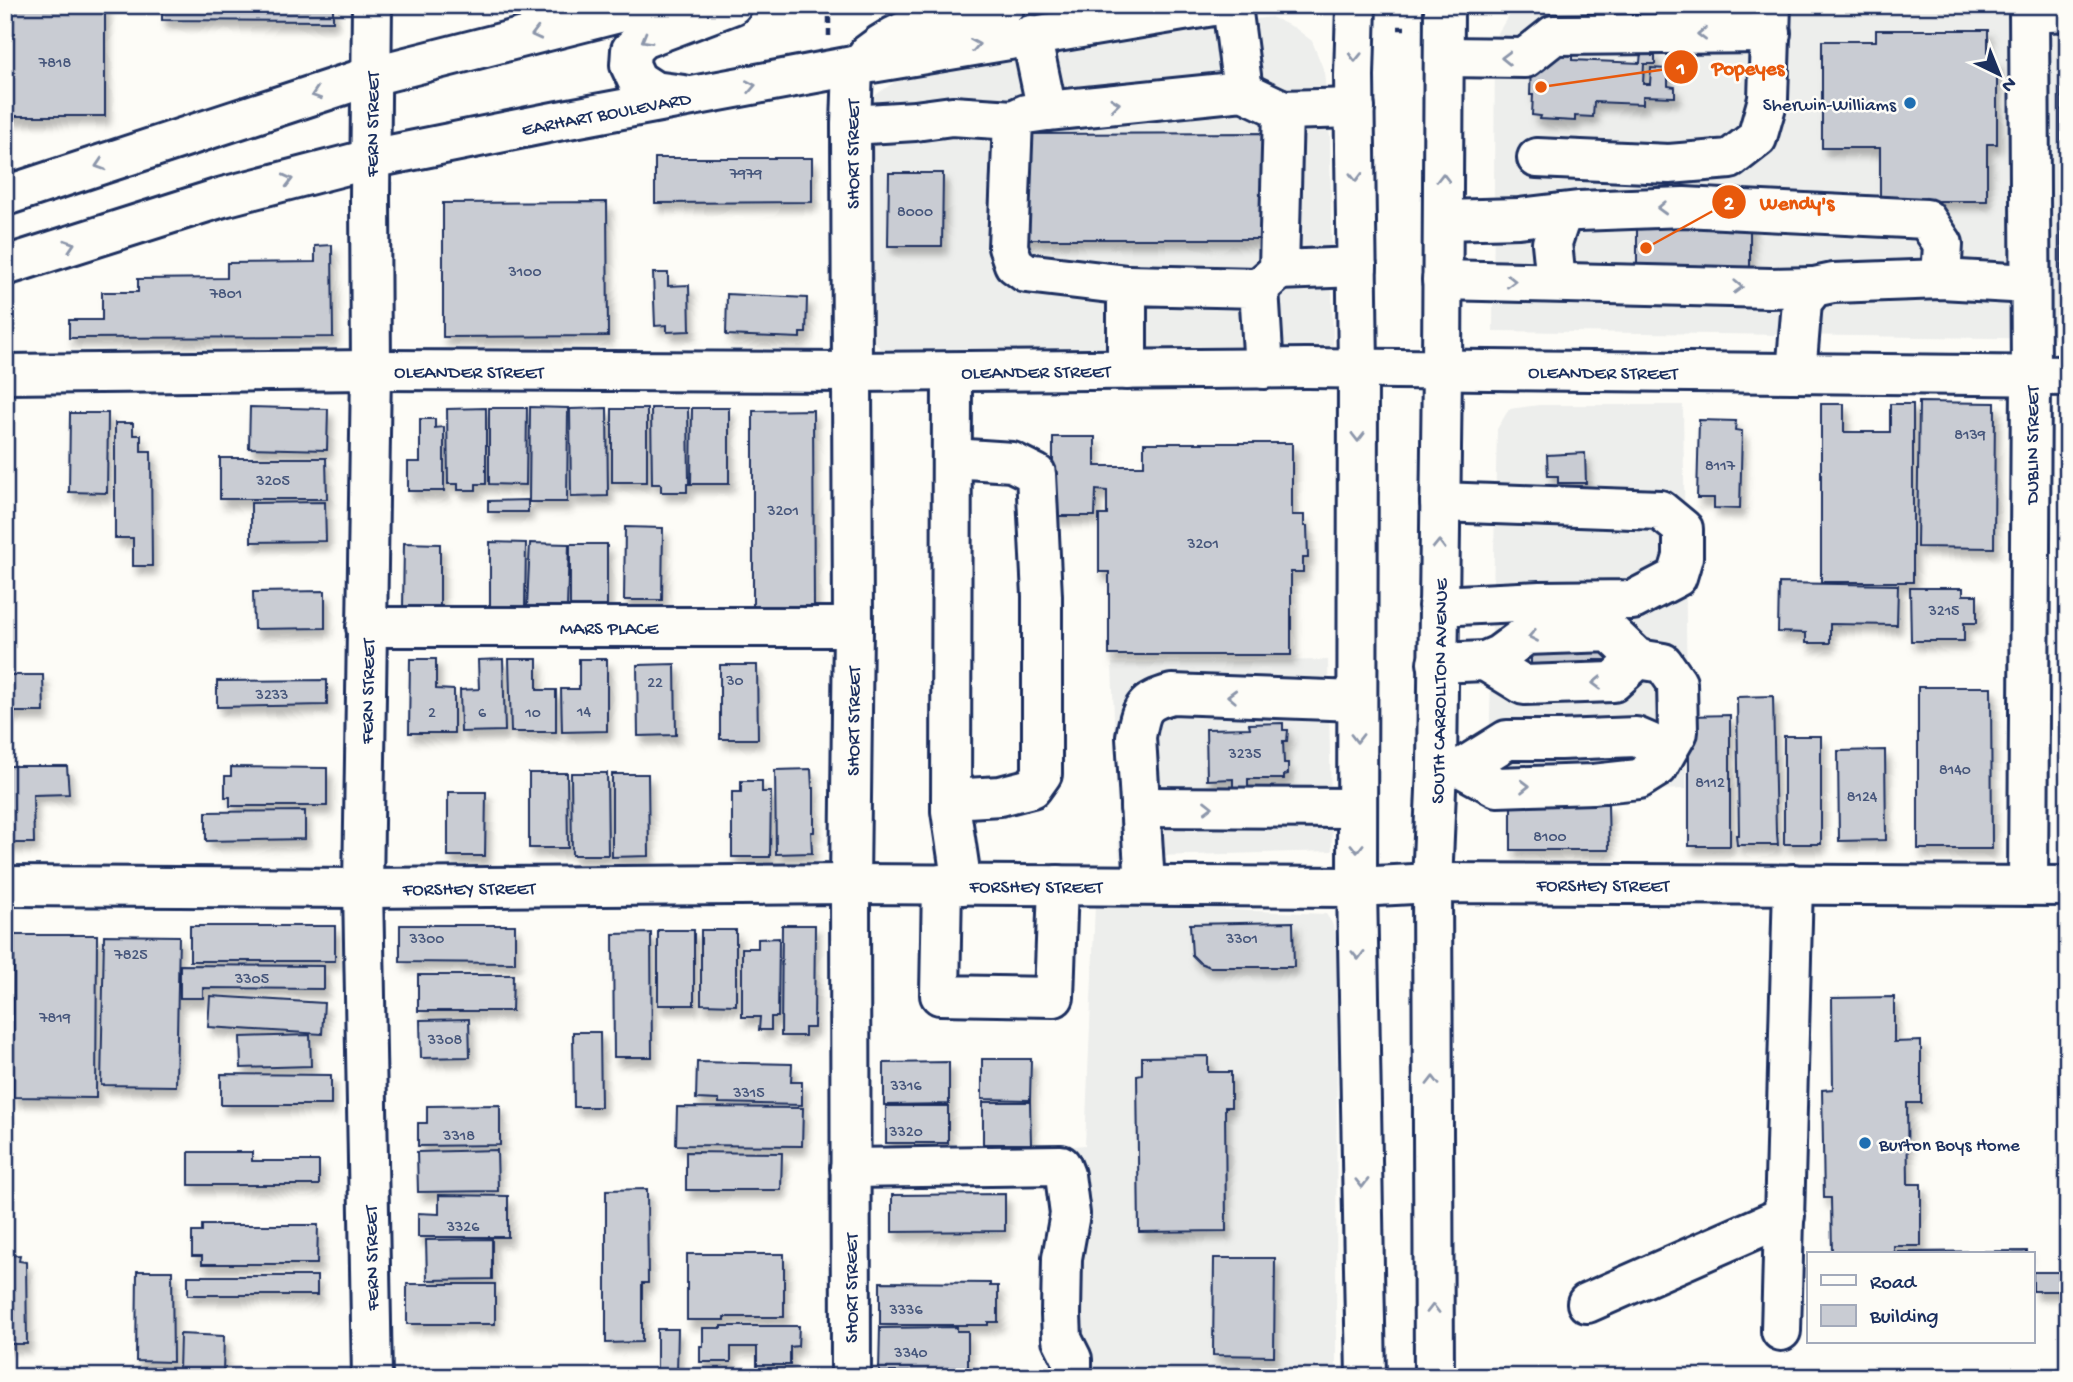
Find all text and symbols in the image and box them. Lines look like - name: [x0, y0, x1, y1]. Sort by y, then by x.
- one-way arrow: [530, 26, 542, 40]
- one-way arrow: [1697, 26, 1707, 42]
- one-way arrow: [641, 31, 654, 44]
- one-way arrow: [969, 38, 981, 53]
- north arrow: [1965, 38, 2035, 108]
- callout: Popeyes: [1663, 46, 1799, 88]
- one-way arrow: [1500, 50, 1511, 65]
- one-way arrow: [1347, 52, 1362, 63]
- house number: 7818: [38, 55, 71, 74]
- text: 1: [1676, 58, 1685, 83]
- text: Popeyes: [1711, 58, 1786, 83]
- street label: FERN STREET: [362, 71, 386, 178]
- text: N: [1996, 71, 2021, 97]
- one-way arrow: [745, 80, 757, 95]
- one-way arrow: [311, 86, 323, 100]
- street label: EARHART BOULEVARD: [520, 88, 694, 143]
- place label: Sherwin-Williams: [1763, 95, 1897, 118]
- marker: Sherwin-Williams: [1902, 95, 1918, 111]
- one-way arrow: [1110, 97, 1121, 112]
- street label: SHORT STREET: [843, 98, 867, 209]
- one-way arrow: [95, 157, 107, 171]
- house number: 7979: [729, 166, 762, 185]
- one-way arrow: [1348, 171, 1363, 182]
- one-way arrow: [1435, 172, 1451, 183]
- one-way arrow: [282, 174, 294, 188]
- callout: Wendy's: [1711, 181, 1848, 223]
- text: 2: [1724, 193, 1735, 218]
- text: Wendy's: [1759, 193, 1835, 218]
- one-way arrow: [1656, 200, 1667, 216]
- house number: 8000: [897, 204, 933, 223]
- one-way arrow: [64, 238, 76, 253]
- house number: 3100: [508, 264, 541, 283]
- one-way arrow: [1506, 273, 1516, 289]
- one-way arrow: [1733, 279, 1744, 295]
- house number: 7801: [209, 286, 242, 305]
- street label: OLEANDER STREET: [394, 362, 545, 386]
- street label: OLEANDER STREET: [961, 362, 1112, 386]
- street label: OLEANDER STREET: [1528, 362, 1679, 387]
- street label: DUBLIN STREET: [2022, 385, 2046, 506]
- house number: 8139: [1954, 427, 1986, 446]
- one-way arrow: [1350, 432, 1366, 442]
- house number: 8117: [1705, 458, 1736, 477]
- house number: 3205: [255, 473, 290, 492]
- house number: 3201: [766, 503, 799, 522]
- house number: 3201: [1186, 536, 1219, 555]
- one-way arrow: [1431, 540, 1447, 550]
- street label: SOUTH CARROLLTON AVENUE: [1427, 577, 1454, 804]
- house number: 3215: [1927, 603, 1960, 622]
- street label: MARS PLACE: [560, 619, 659, 642]
- one-way arrow: [1527, 628, 1539, 643]
- street label: FERN STREET: [357, 638, 382, 745]
- street label: SHORT STREET: [843, 665, 868, 776]
- house number: 30: [725, 673, 744, 692]
- house number: 22: [647, 675, 663, 694]
- one-way arrow: [1592, 675, 1603, 690]
- house number: 3233: [255, 687, 288, 706]
- one-way arrow: [1227, 689, 1238, 704]
- house number: 14: [576, 704, 591, 723]
- house number: 2: [428, 705, 436, 724]
- house number: 6: [478, 705, 487, 724]
- house number: 10: [524, 705, 541, 724]
- one-way arrow: [1349, 733, 1365, 743]
- house number: 3235: [1228, 746, 1261, 765]
- house number: 8140: [1939, 762, 1971, 781]
- house number: 8112: [1695, 775, 1725, 794]
- one-way arrow: [1520, 779, 1531, 794]
- house number: 8124: [1847, 789, 1878, 808]
- one-way arrow: [1203, 799, 1214, 815]
- house number: 8100: [1533, 829, 1567, 848]
- one-way arrow: [1349, 843, 1365, 853]
- street label: FORSHEY STREET: [1535, 875, 1670, 899]
- street label: FORSHEY STREET: [968, 877, 1103, 900]
- street label: FORSHEY STREET: [401, 879, 536, 903]
- house number: 3300: [409, 931, 444, 950]
- house number: 3301: [1225, 931, 1258, 950]
- house number: 7825: [113, 947, 148, 966]
- one-way arrow: [1350, 951, 1366, 961]
- house number: 3305: [234, 971, 269, 990]
- house number: 7819: [38, 1010, 71, 1029]
- house number: 3308: [427, 1032, 462, 1051]
- one-way arrow: [1425, 1075, 1440, 1086]
- house number: 3316: [889, 1078, 922, 1097]
- house number: 3315: [732, 1085, 765, 1104]
- house number: 3320: [888, 1124, 923, 1143]
- house number: 3318: [442, 1128, 475, 1147]
- marker: Burton Boys Home: [1857, 1135, 1873, 1151]
- place label: Burton Boys Home: [1878, 1135, 2020, 1158]
- one-way arrow: [1354, 1178, 1370, 1189]
- street label: FERN STREET: [361, 1204, 386, 1312]
- house number: 3326: [446, 1219, 480, 1238]
- street label: SHORT STREET: [842, 1232, 865, 1343]
- legend: [1807, 1252, 2035, 1344]
- text: Road: [1870, 1272, 1918, 1297]
- house number: 3336: [888, 1302, 923, 1321]
- one-way arrow: [1425, 1303, 1441, 1313]
- text: Building: [1869, 1306, 1939, 1331]
- house number: 3340: [893, 1345, 928, 1364]

